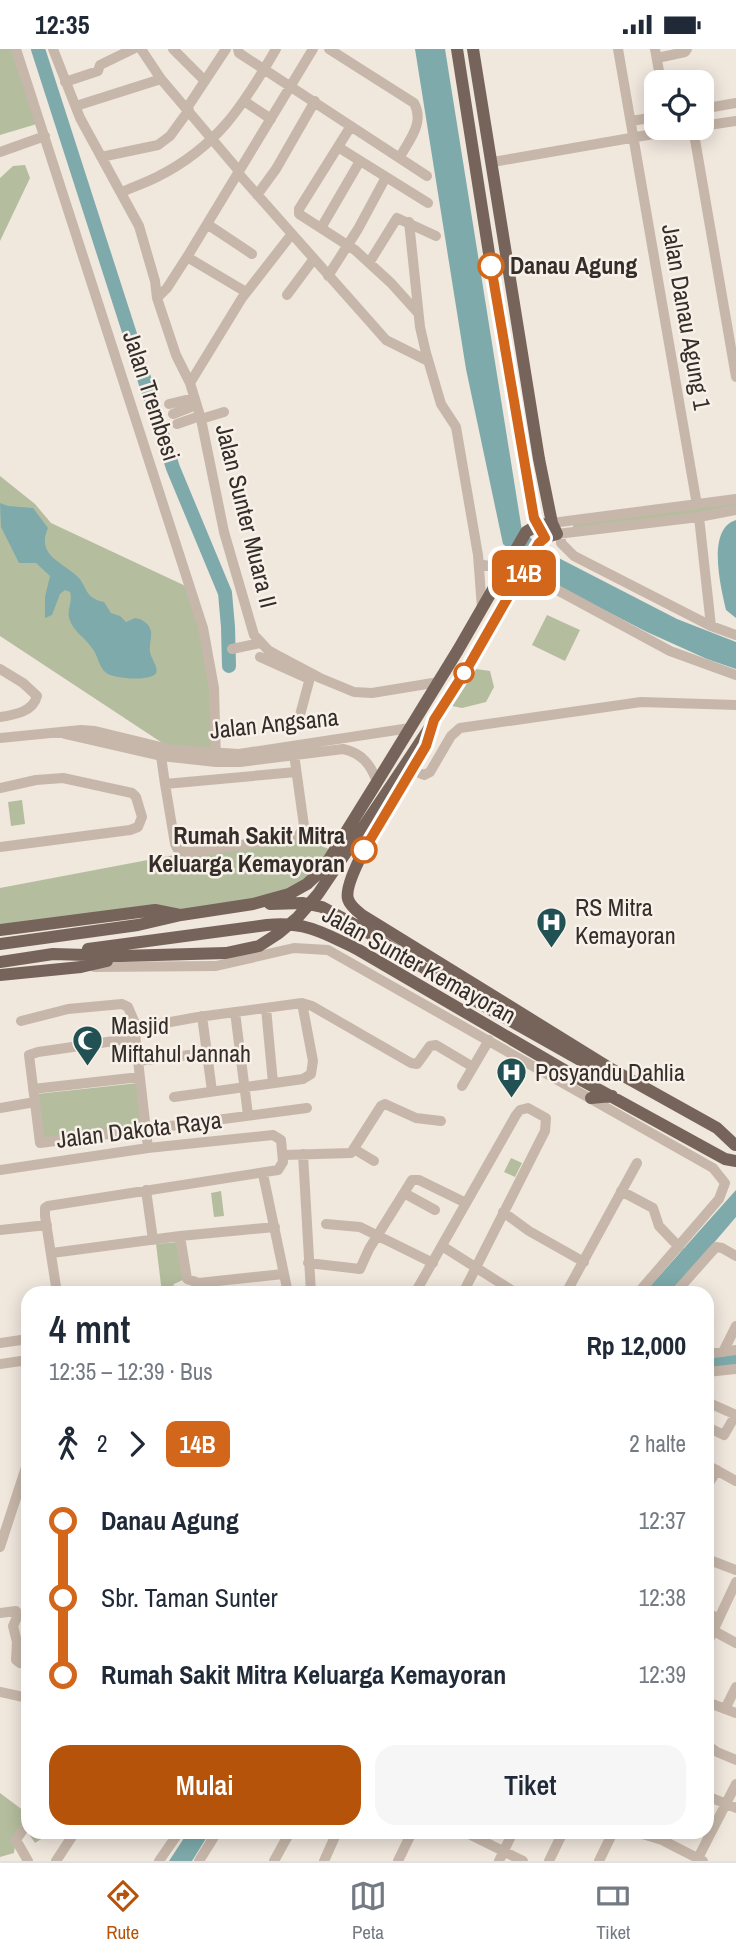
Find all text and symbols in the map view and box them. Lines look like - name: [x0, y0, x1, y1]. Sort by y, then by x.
- text: 12:35: [35, 7, 90, 42]
- map controls: [644, 70, 714, 140]
- button: locate: [644, 70, 714, 140]
- street label: Jalan Danau Agung 1: [655, 221, 719, 412]
- place label: Danau Agung: [510, 249, 637, 281]
- marker: Danau Agung: [478, 253, 504, 279]
- street label: Jalan Trembesi: [116, 327, 188, 465]
- street label: Jalan Sunter Muara II: [209, 421, 285, 611]
- line badge: 14B: [484, 550, 564, 596]
- text: 14B: [506, 557, 542, 589]
- unlabelled marker: [454, 663, 474, 683]
- street label: Jalan Angsana: [208, 700, 340, 746]
- place label: Rumah Sakit Mitra Keluarga Kemayoran: [148, 819, 345, 879]
- marker: Rumah Sakit Mitra Keluarga Kemayoran: [351, 837, 377, 863]
- place label: RS Mitra Kemayoran: [575, 891, 676, 951]
- street label: Jalan Sunter Kemayoran: [317, 898, 522, 1031]
- hospital icon: RS Mitra Kemayoran: [535, 905, 569, 949]
- place label: Masjid Miftahul Jannah: [111, 1009, 251, 1069]
- mosque icon: Masjid Miftahul Jannah: [71, 1023, 105, 1067]
- hospital icon: Posyandu Dahlia: [495, 1056, 529, 1100]
- place label: Posyandu Dahlia: [535, 1056, 685, 1088]
- street label: Jalan Dakota Raya: [54, 1103, 223, 1155]
- text: 4 mnt: [49, 1304, 130, 1355]
- text: Rp 12,000: [586, 1328, 686, 1363]
- text: 12:35 – 12:39 · Bus: [49, 1356, 213, 1387]
- icon: walk: [49, 1425, 87, 1463]
- icon: forward: [118, 1425, 156, 1463]
- text: 2: [97, 1428, 108, 1459]
- text: 14B: [180, 1428, 216, 1460]
- text: 2 halte: [629, 1428, 686, 1459]
- text: Danau Agung: [101, 1503, 239, 1538]
- text: 12:37: [639, 1505, 686, 1536]
- text: Sbr. Taman Sunter: [101, 1580, 278, 1615]
- text: 12:38: [639, 1582, 686, 1613]
- text: Rumah Sakit Mitra Keluarga Kemayoran: [101, 1657, 506, 1692]
- text: 12:39: [639, 1659, 686, 1690]
- button: Mulai: [49, 1745, 361, 1825]
- button: Tiket: [375, 1745, 686, 1825]
- tab: Rute: [104, 1877, 142, 1945]
- tab: Peta: [349, 1877, 387, 1945]
- tab: Tiket: [594, 1877, 632, 1945]

